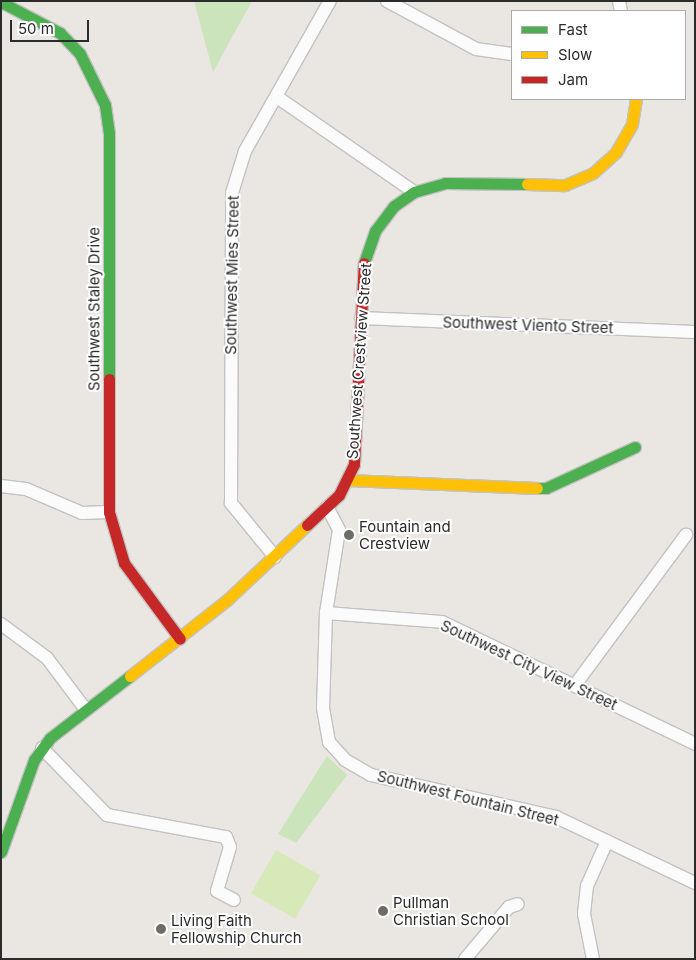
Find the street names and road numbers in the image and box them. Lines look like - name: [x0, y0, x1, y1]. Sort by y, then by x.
- street label: Southwest Mies Street: [222, 195, 242, 355]
- street label: Southwest Staley Drive: [85, 227, 103, 391]
- street label: Southwest Crestview Street: [343, 262, 375, 460]
- street label: Southwest Viento Street: [442, 313, 614, 337]
- street label: Southwest City View Street: [438, 616, 620, 714]
- street label: Southwest Fountain Street: [375, 767, 561, 829]

